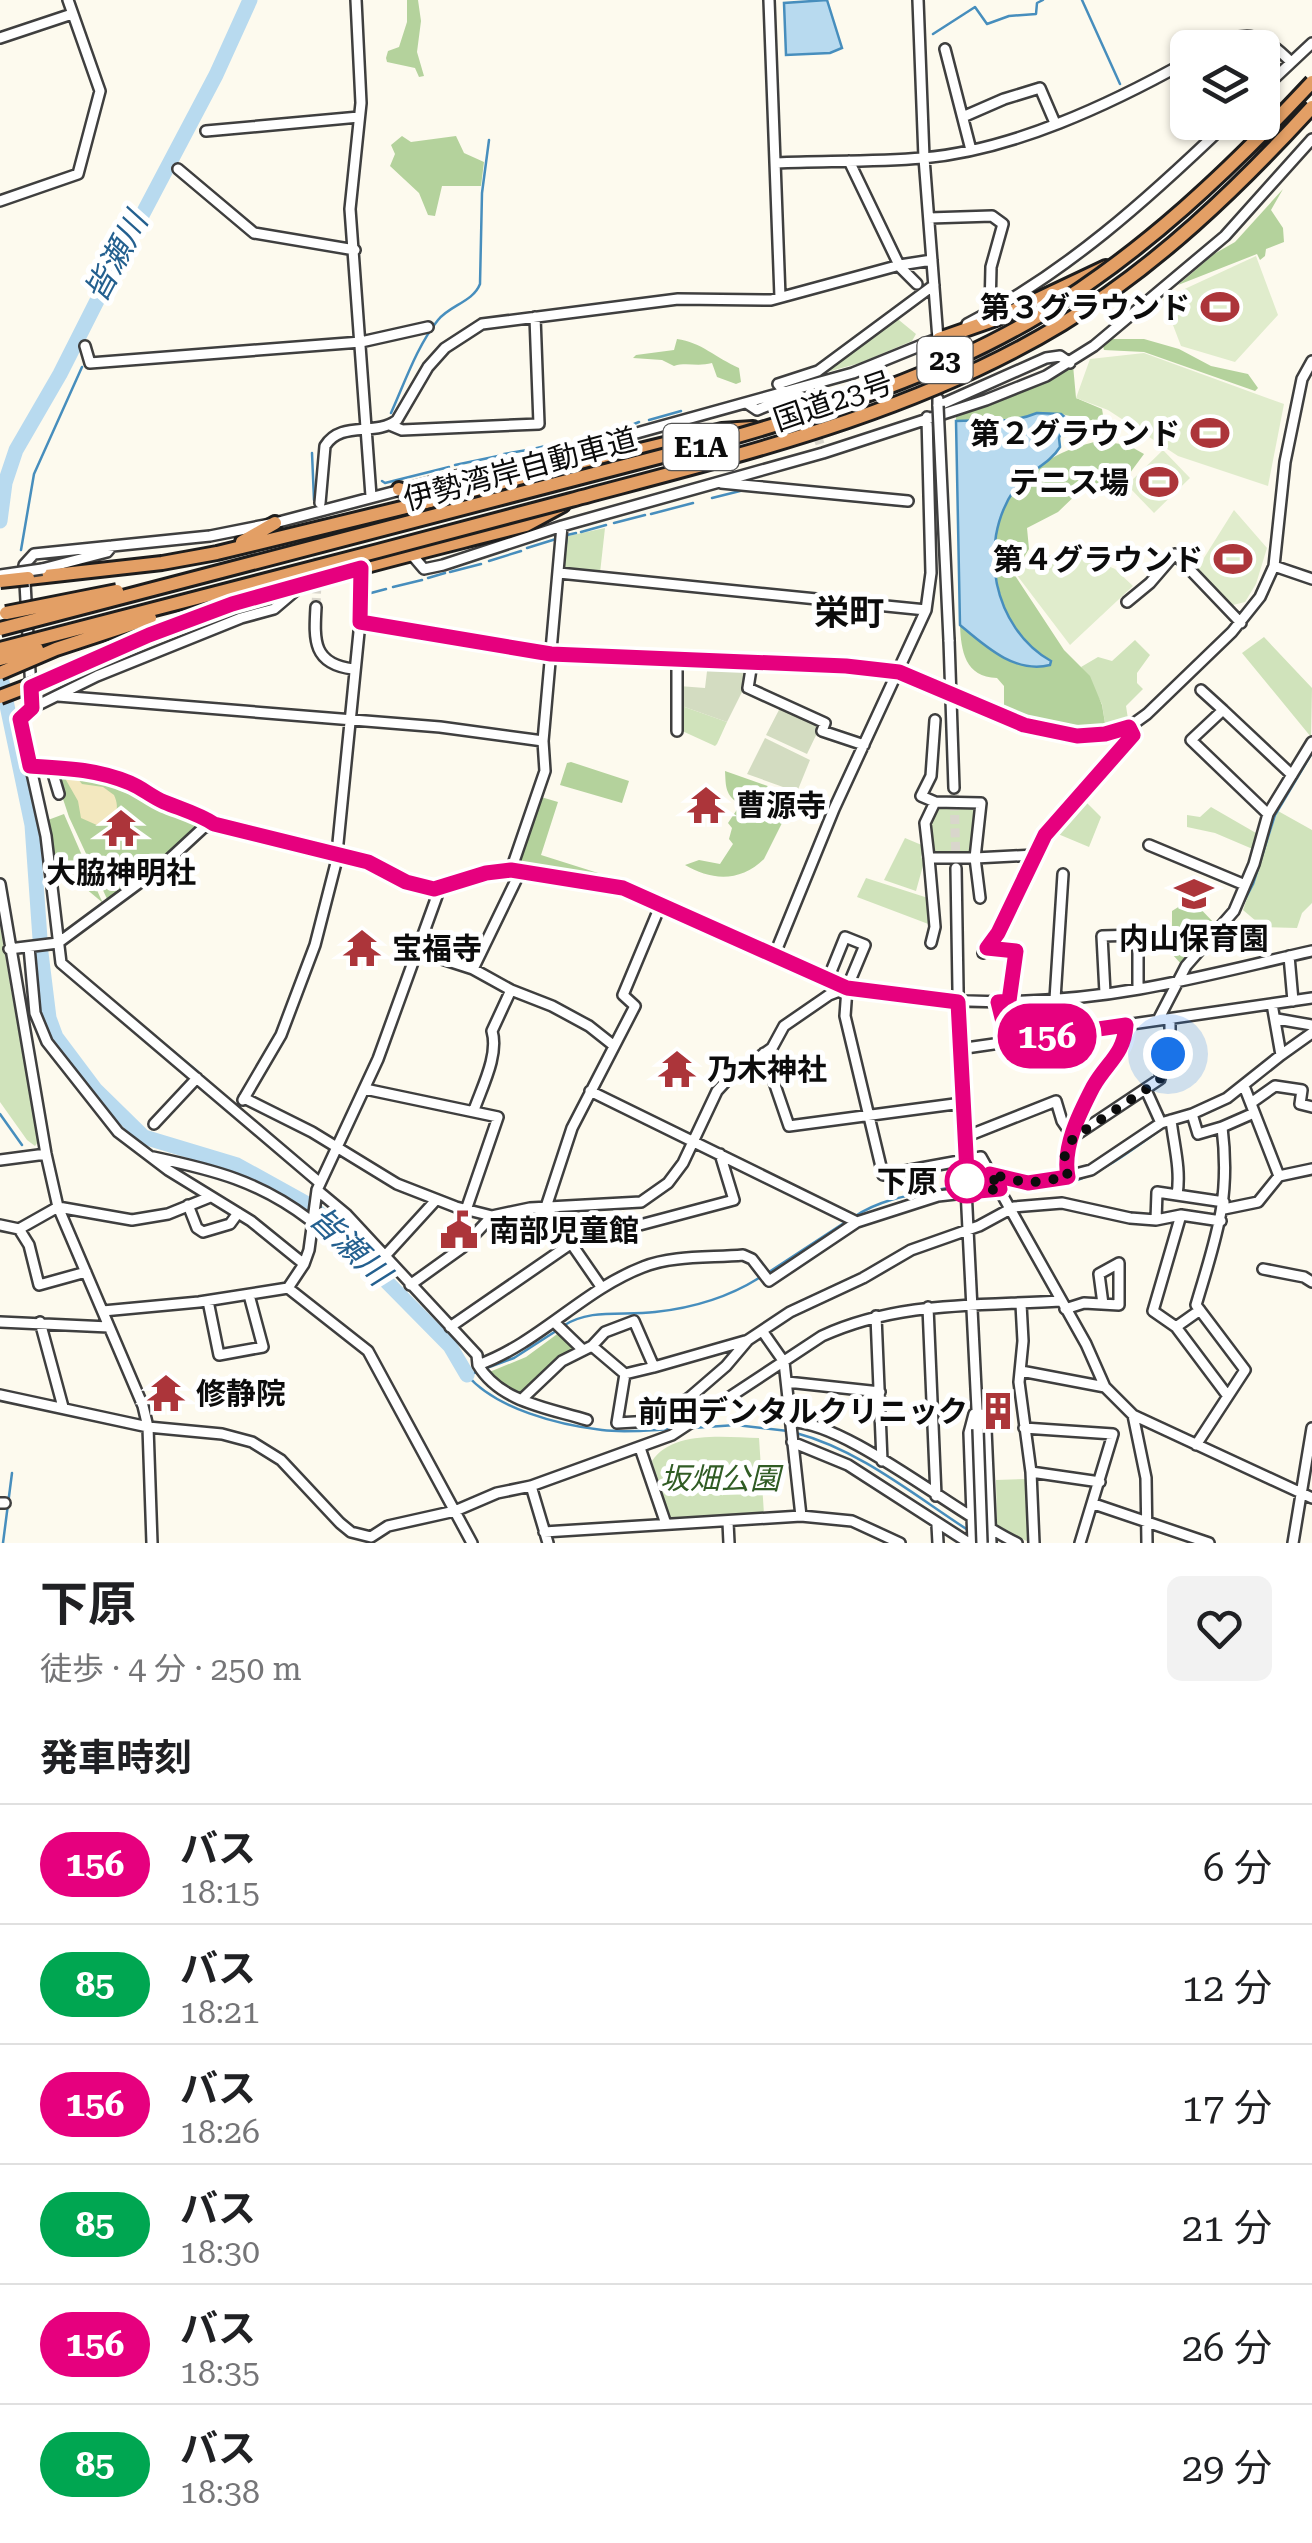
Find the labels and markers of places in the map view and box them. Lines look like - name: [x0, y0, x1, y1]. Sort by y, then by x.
- sports icon: 第３グラウンド: [1199, 286, 1241, 328]
- place label: 第３グラウンド: [980, 290, 1190, 325]
- sports icon: 第２グラウンド: [1189, 412, 1231, 454]
- place label: 第２グラウンド: [970, 416, 1180, 451]
- sports icon: テニス場: [1138, 461, 1180, 503]
- place label: テニス場: [1009, 465, 1129, 500]
- sports icon: 第４グラウンド: [1212, 538, 1254, 580]
- place label: 第４グラウンド: [993, 542, 1203, 577]
- temple icon: 曹源寺: [685, 784, 727, 826]
- place label: 曹源寺: [736, 788, 826, 823]
- temple icon: 大脇神明社: [100, 807, 142, 849]
- place label: 大脇神明社: [46, 855, 196, 890]
- school or university icon: 内山保育園: [1173, 873, 1215, 915]
- place label: 内山保育園: [1119, 921, 1269, 956]
- temple icon: 宝福寺: [341, 927, 383, 969]
- place label: 宝福寺: [392, 931, 482, 966]
- temple icon: 乃木神社: [656, 1048, 698, 1090]
- place label: 乃木神社: [707, 1052, 827, 1087]
- marker: 下原: [946, 1160, 988, 1202]
- place label: 下原: [877, 1164, 937, 1199]
- public building icon: 南部児童館: [438, 1209, 480, 1251]
- place label: 南部児童館: [489, 1213, 639, 1248]
- temple icon: 修静院: [145, 1372, 187, 1414]
- place label: 修静院: [196, 1376, 286, 1411]
- building icon: 前田デンタルクリニック: [977, 1390, 1019, 1432]
- place label: 前田デンタルクリニック: [638, 1394, 968, 1429]

